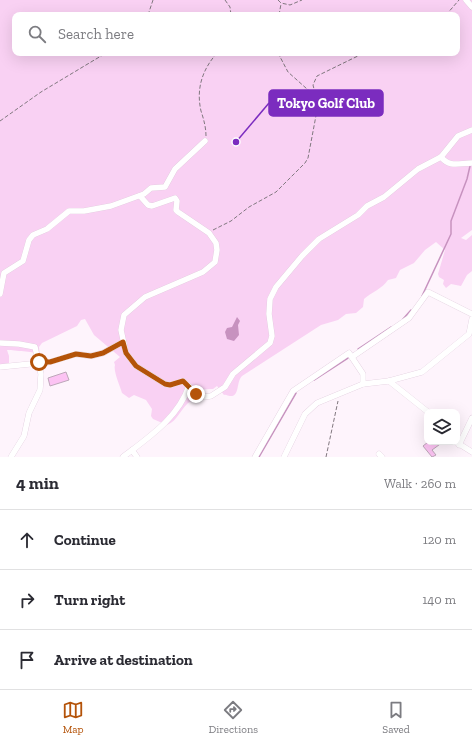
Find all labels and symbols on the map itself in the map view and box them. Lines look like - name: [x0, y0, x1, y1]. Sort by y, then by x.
- callout: Tokyo Golf Club: [269, 90, 383, 116]
- text: Tokyo Golf Club: [277, 95, 375, 112]
- route start: [30, 353, 48, 371]
- route end: [187, 385, 205, 403]

